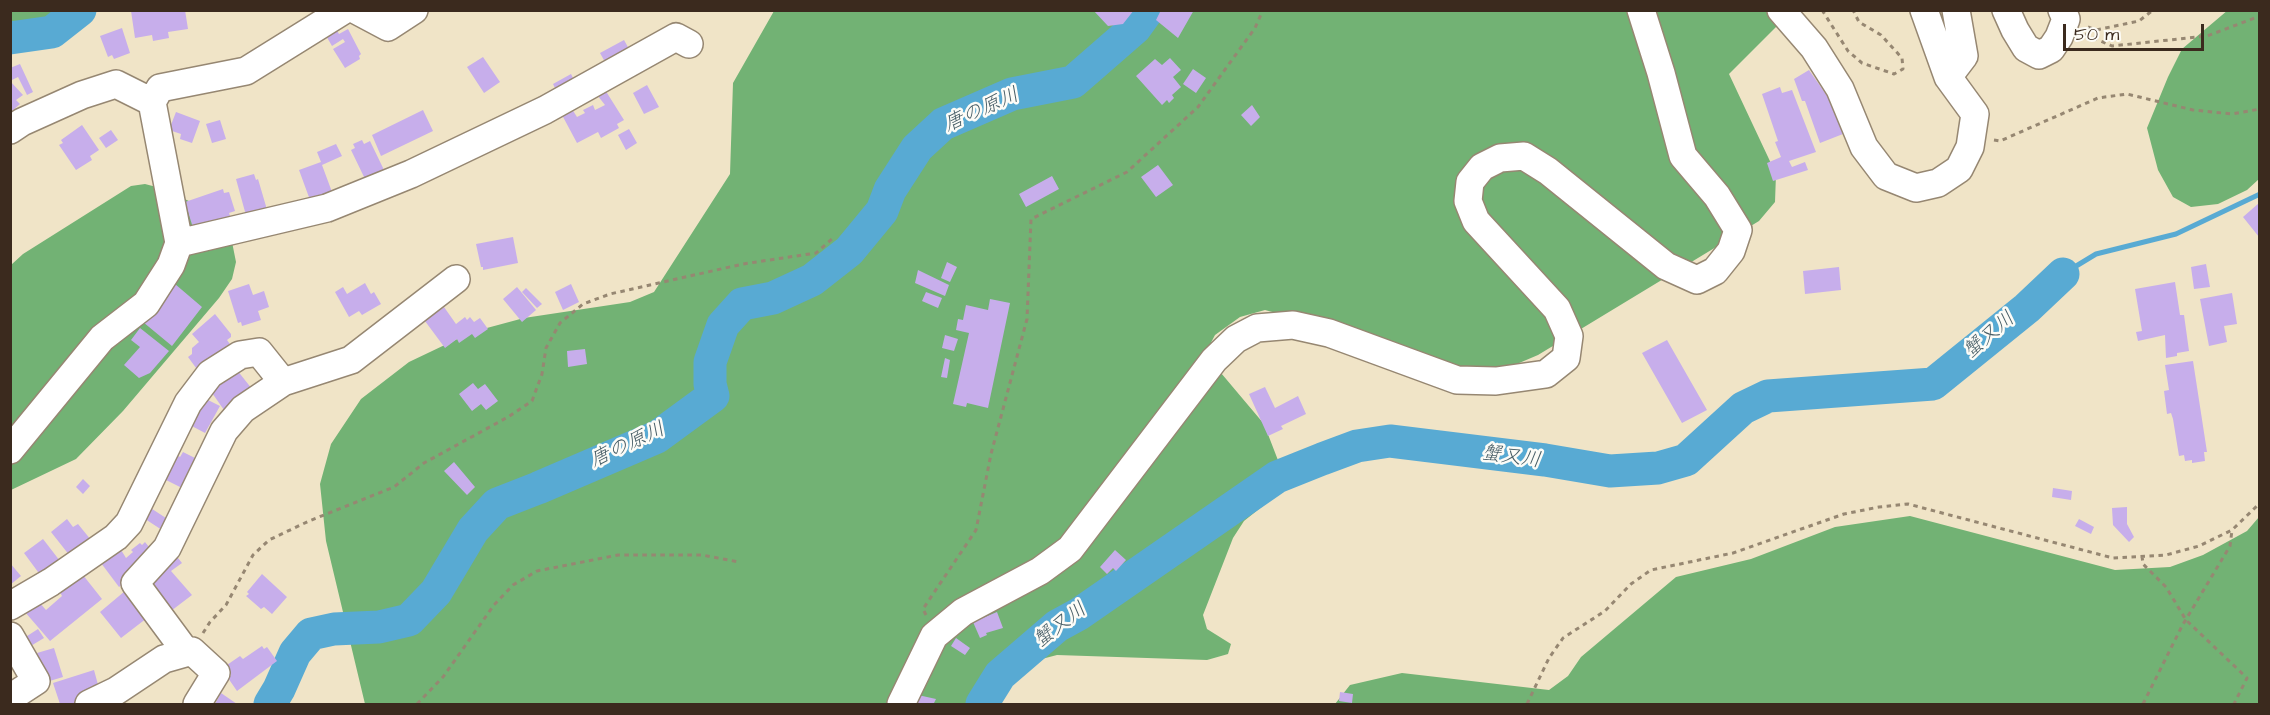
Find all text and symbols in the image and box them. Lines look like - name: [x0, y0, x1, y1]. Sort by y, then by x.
- scale bar: [2066, 12, 2207, 50]
- text: 50 m: [2074, 22, 2119, 47]
- water label: 唐の原川: [941, 84, 1023, 138]
- water label: 蟹又川: [1959, 308, 2021, 364]
- water label: 唐の原川: [587, 418, 669, 474]
- water label: 蟹又川: [1480, 442, 1542, 474]
- water label: 蟹又川: [1030, 598, 1092, 654]

